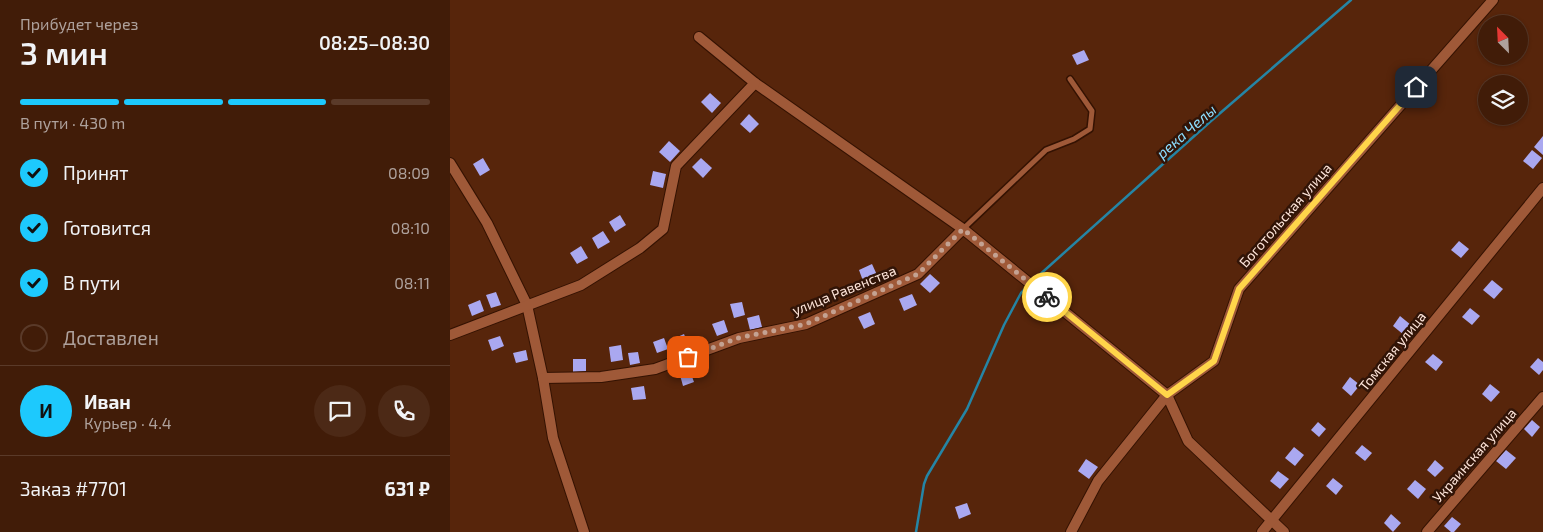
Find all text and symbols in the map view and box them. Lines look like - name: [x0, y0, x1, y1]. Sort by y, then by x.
- text: Прибудет через: [20, 14, 138, 33]
- north arrow: [1478, 15, 1528, 65]
- map controls: [1478, 15, 1528, 125]
- text: 08:25–08:30: [319, 31, 430, 54]
- text: 3 мин: [20, 33, 108, 71]
- pin: [1395, 66, 1437, 108]
- icon: home: [1402, 73, 1430, 101]
- button: layers: [1478, 75, 1528, 125]
- water label: река Челы: [1152, 100, 1220, 162]
- text: В пути · 430 m: [20, 113, 125, 132]
- icon: check: [20, 159, 48, 187]
- street label: Боготольская улица: [1235, 160, 1335, 270]
- text: Принят: [63, 161, 129, 184]
- text: 08:09: [388, 163, 430, 182]
- icon: check: [20, 214, 48, 242]
- text: Готовится: [63, 216, 151, 239]
- text: 08:10: [391, 218, 430, 237]
- street label: улица Равенства: [789, 261, 899, 319]
- icon: check: [20, 269, 48, 297]
- text: В пути: [63, 271, 121, 294]
- courier: [1022, 272, 1072, 322]
- text: 08:11: [394, 273, 430, 292]
- icon: bike: [1033, 283, 1061, 311]
- street label: Томская улица: [1355, 308, 1429, 394]
- text: Доставлен: [63, 326, 159, 349]
- pin: [667, 336, 709, 378]
- icon: bag: [674, 343, 702, 371]
- button: chat: [314, 385, 366, 437]
- button: phone: [378, 385, 430, 437]
- text: Иван: [84, 390, 131, 413]
- text: И: [39, 399, 53, 422]
- street label: Украинская улица: [1428, 404, 1520, 506]
- text: Курьер · 4.4: [84, 413, 172, 432]
- text: Заказ #7701: [20, 477, 127, 500]
- text: 631 ₽: [384, 477, 430, 500]

